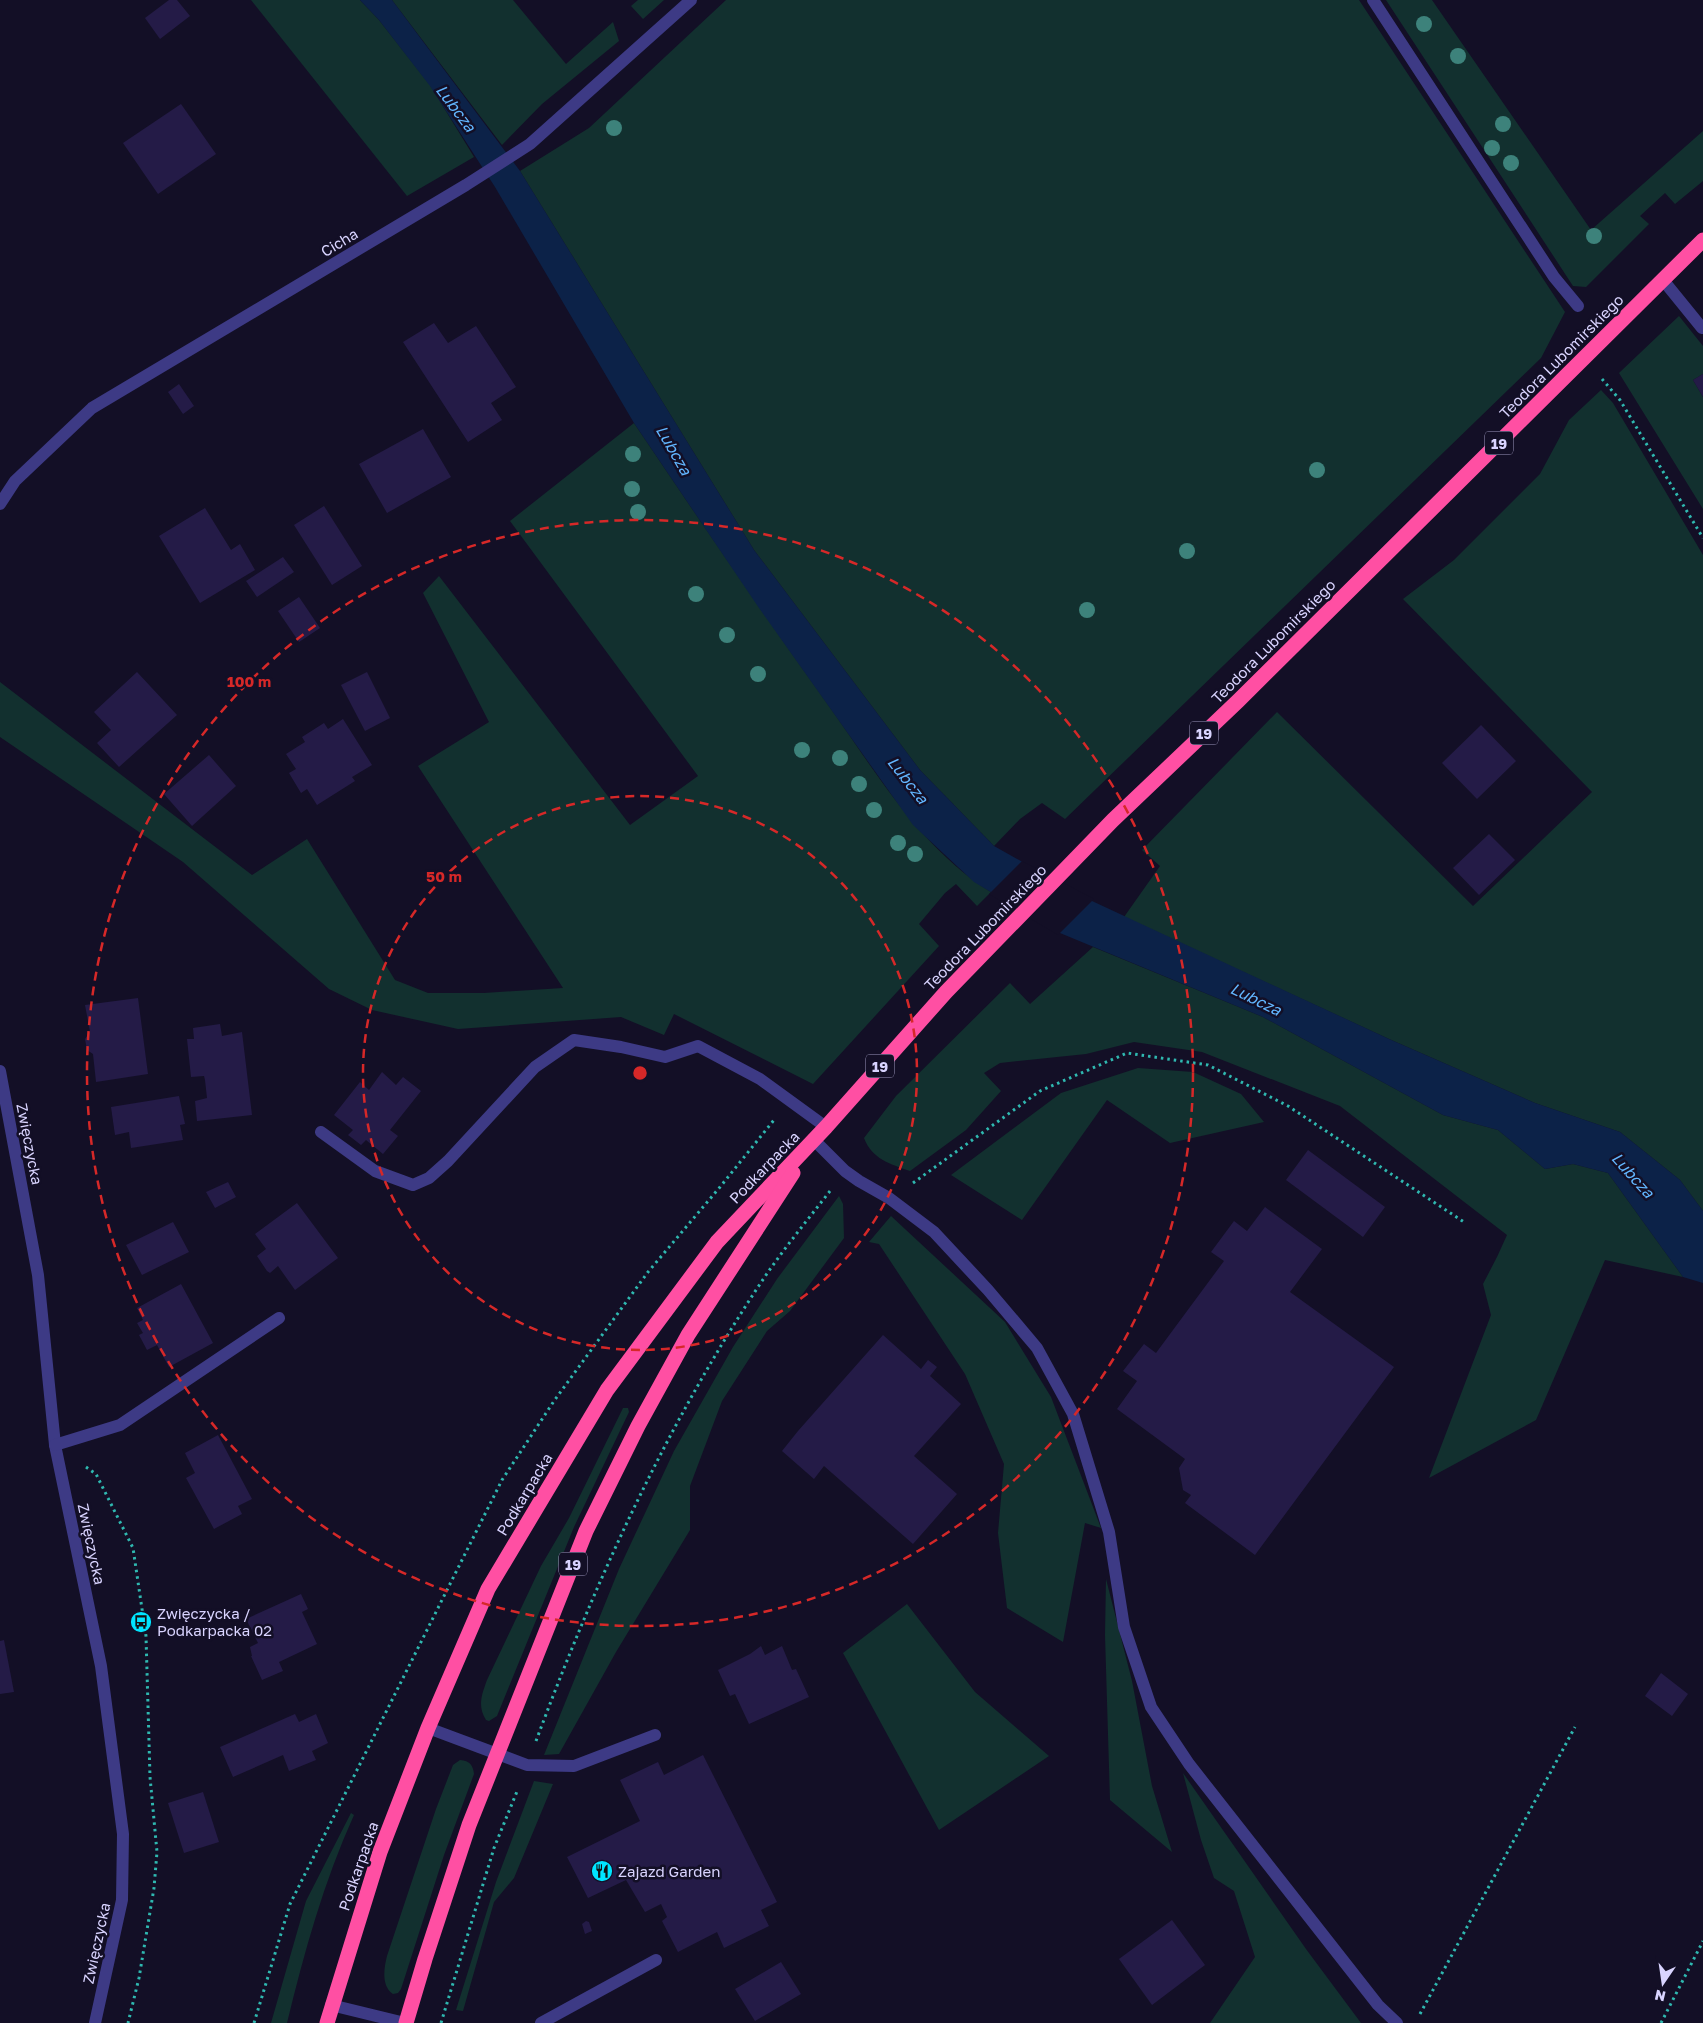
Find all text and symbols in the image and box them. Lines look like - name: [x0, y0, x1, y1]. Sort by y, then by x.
- water label: Lubcza: [432, 80, 481, 136]
- street label: Cicha: [317, 224, 361, 260]
- street label: Teodora Lubomirskiego: [1495, 290, 1627, 422]
- water label: Lubcza: [652, 422, 697, 479]
- road number: 19: [1485, 432, 1513, 454]
- street label: Teodora Lubomirskiego: [1207, 575, 1339, 707]
- text: 100 m: [227, 672, 271, 690]
- road number: 19: [1190, 721, 1218, 744]
- water label: Lubcza: [883, 752, 933, 808]
- street label: Teodora Lubomirskiego: [920, 860, 1050, 994]
- text: 50 m: [426, 867, 462, 885]
- water label: Lubcza: [1227, 978, 1286, 1020]
- road number: 19: [866, 1054, 894, 1078]
- centre of rings: [631, 1064, 649, 1082]
- street label: Zwięczycka: [13, 1102, 47, 1186]
- street label: Podkarpacka: [725, 1127, 803, 1207]
- water label: Lubcza: [1607, 1148, 1659, 1203]
- street label: Podkarpacka: [492, 1449, 556, 1539]
- street label: Zwięczycka: [75, 1502, 109, 1586]
- road number: 19: [559, 1552, 587, 1576]
- place label: Zwięczycka / Podkarpacka 02: [157, 1604, 272, 1639]
- bus stop icon: Zwięczycka / Podkarpacka 02: [129, 1610, 153, 1634]
- street label: Podkarpacka: [334, 1819, 382, 1913]
- restaurant icon: Zajazd Garden: [590, 1859, 614, 1883]
- place label: Zajazd Garden: [618, 1862, 721, 1880]
- street label: Zwięczycka: [79, 1901, 113, 1985]
- north arrow: [1638, 1958, 1688, 2008]
- text: N: [1653, 1987, 1667, 2006]

